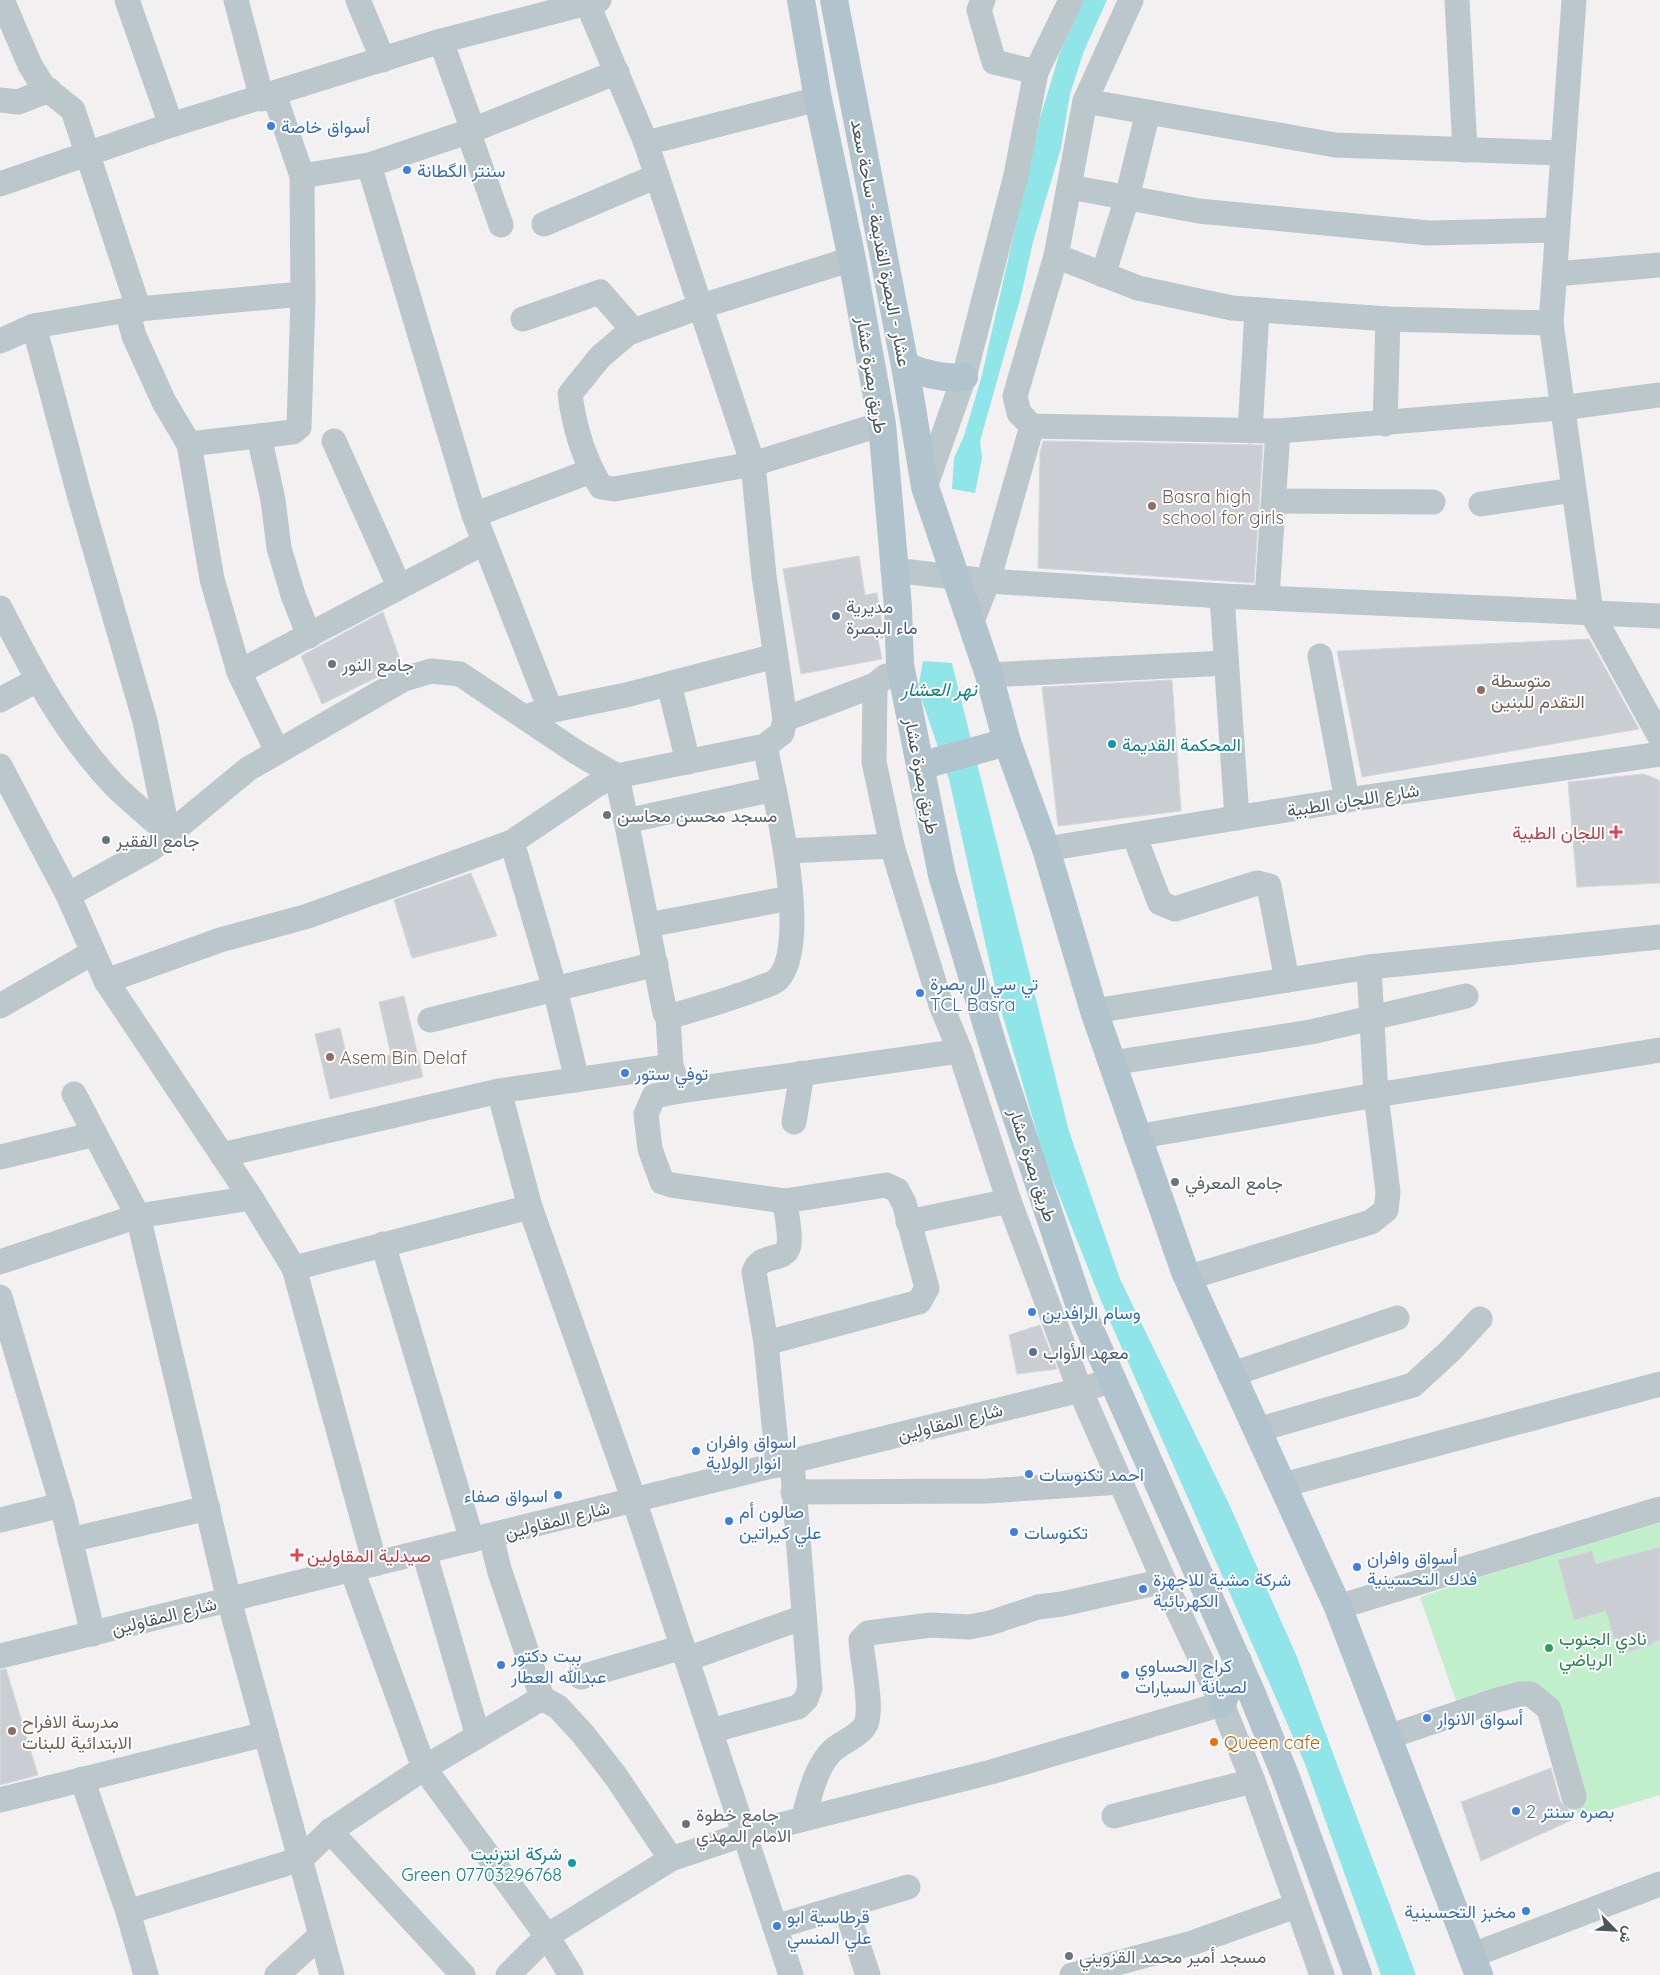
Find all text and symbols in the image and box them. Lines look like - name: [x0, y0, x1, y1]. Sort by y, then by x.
- place label: أسواق خاصة: [281, 115, 370, 138]
- street label: عشار - البصرة القديمة - ساحة سعد: [846, 117, 916, 369]
- marker: أسواق خاصة: [265, 120, 277, 132]
- place label: سنتر الگطانة: [417, 159, 505, 182]
- marker: سنتر الگطانة: [401, 164, 413, 176]
- street label: طريق بصرة عشار: [851, 314, 893, 435]
- place label: Basra high school for girls: [1162, 485, 1284, 529]
- marker: Basra high school for girls: [1146, 500, 1158, 512]
- place label: مديرية ماء البصرة: [846, 595, 918, 639]
- marker: مديرية ماء البصرة: [830, 610, 842, 622]
- place label: جامع النور: [341, 653, 414, 677]
- marker: جامع النور: [326, 658, 338, 670]
- place label: متوسطة التقدم للبنين: [1491, 669, 1585, 714]
- water label: نهر العشار: [900, 677, 978, 701]
- marker: متوسطة التقدم للبنين: [1475, 684, 1487, 696]
- street label: طريق بصرة عشار: [899, 715, 945, 836]
- place label: المحكمة القديمة: [1122, 733, 1241, 756]
- marker: المحكمة القديمة: [1106, 738, 1118, 750]
- street label: شارع اللجان الطبية: [1285, 778, 1421, 823]
- place label: مسجد محسن محاسن: [617, 804, 777, 827]
- marker: مسجد محسن محاسن: [601, 809, 613, 821]
- place label: اللجان الطبية: [1512, 821, 1605, 844]
- marker: اللجان الطبية: [1609, 825, 1623, 839]
- place label: جامع الفقير: [115, 829, 199, 853]
- marker: جامع الفقير: [100, 834, 112, 846]
- place label: تي سي ال بصرة TCL Basra: [930, 972, 1038, 1016]
- marker: تي سي ال بصرة TCL Basra: [914, 987, 926, 999]
- place label: Asem Bin Delaf: [340, 1046, 468, 1069]
- marker: Asem Bin Delaf: [324, 1051, 336, 1063]
- place label: توفي ستور: [634, 1062, 708, 1089]
- marker: توفي ستور: [619, 1067, 631, 1079]
- street label: طريق بصرة عشار: [1003, 1104, 1062, 1225]
- place label: جامع المعرفي: [1185, 1171, 1283, 1198]
- marker: جامع المعرفي: [1169, 1176, 1181, 1188]
- place label: وسام الرافدين: [1042, 1301, 1141, 1325]
- marker: وسام الرافدين: [1026, 1306, 1038, 1318]
- place label: معهد الأواب: [1043, 1341, 1129, 1364]
- marker: معهد الأواب: [1027, 1346, 1039, 1358]
- street label: شارع المقاولين: [895, 1398, 1005, 1447]
- place label: اسواق وافران انوار الولاية: [706, 1430, 796, 1474]
- marker: اسواق وافران انوار الولاية: [690, 1445, 702, 1457]
- place label: احمد تكنوسات: [1039, 1463, 1144, 1486]
- marker: احمد تكنوسات: [1023, 1468, 1035, 1480]
- place label: اسواق صفاء: [464, 1484, 548, 1507]
- marker: اسواق صفاء: [552, 1489, 564, 1501]
- street label: شارع المقاولين: [502, 1496, 612, 1545]
- place label: صالون أم علي كيراتين: [739, 1500, 821, 1548]
- marker: صالون أم علي كيراتين: [723, 1515, 735, 1527]
- place label: تكنوسات: [1024, 1521, 1088, 1544]
- marker: تكنوسات: [1008, 1526, 1020, 1538]
- place label: صيدلية المقاولين: [307, 1544, 431, 1567]
- place label: أسواق وافران فدك التحسينية: [1367, 1546, 1477, 1590]
- marker: صيدلية المقاولين: [291, 1549, 303, 1561]
- marker: أسواق وافران فدك التحسينية: [1351, 1561, 1363, 1573]
- place label: شركة مشية للاجهزة الكهربائية: [1153, 1568, 1291, 1612]
- marker: شركة مشية للاجهزة الكهربائية: [1137, 1583, 1149, 1595]
- street label: شارع المقاولين: [109, 1592, 219, 1641]
- place label: نادي الجنوب الرياضي: [1559, 1627, 1647, 1675]
- marker: نادي الجنوب الرياضي: [1543, 1642, 1555, 1654]
- place label: بيت دكتور عبدالله العطار: [510, 1644, 606, 1688]
- place label: كراج الحساوي لصيانة السيارات: [1135, 1654, 1247, 1698]
- marker: بيت دكتور عبدالله العطار: [495, 1659, 507, 1671]
- marker: كراج الحساوي لصيانة السيارات: [1119, 1669, 1131, 1681]
- place label: أسواق الانوار: [1436, 1707, 1523, 1730]
- place label: مدرسة اﻻفراح اﻻبتدائية للبنات: [22, 1710, 132, 1754]
- marker: أسواق الانوار: [1421, 1712, 1433, 1724]
- marker: مدرسة اﻻفراح اﻻبتدائية للبنات: [6, 1725, 18, 1737]
- place label: Queen cafe: [1224, 1731, 1320, 1754]
- marker: Queen cafe: [1208, 1736, 1220, 1748]
- place label: بصره سنتر 2: [1526, 1800, 1614, 1823]
- place label: جامع خطوة الامام المهدي: [696, 1803, 791, 1851]
- marker: بصره سنتر 2: [1510, 1805, 1522, 1817]
- marker: جامع خطوة الامام المهدي: [680, 1818, 692, 1830]
- place label: شركة انترنيت Green 07703296768: [401, 1842, 562, 1886]
- marker: شركة انترنيت Green 07703296768: [566, 1857, 578, 1869]
- place label: مخبز التحسينية: [1404, 1900, 1516, 1923]
- place label: قرطاسية ابو علي المنسي: [787, 1905, 871, 1953]
- marker: مخبز التحسينية: [1520, 1905, 1532, 1917]
- north arrow: [1590, 1905, 1640, 1955]
- marker: قرطاسية ابو علي المنسي: [771, 1920, 783, 1932]
- text: ش: [1615, 1924, 1639, 1947]
- place label: مسجد أمير محمد القزويني: [1079, 1945, 1266, 1972]
- marker: مسجد أمير محمد القزويني: [1063, 1950, 1075, 1962]

